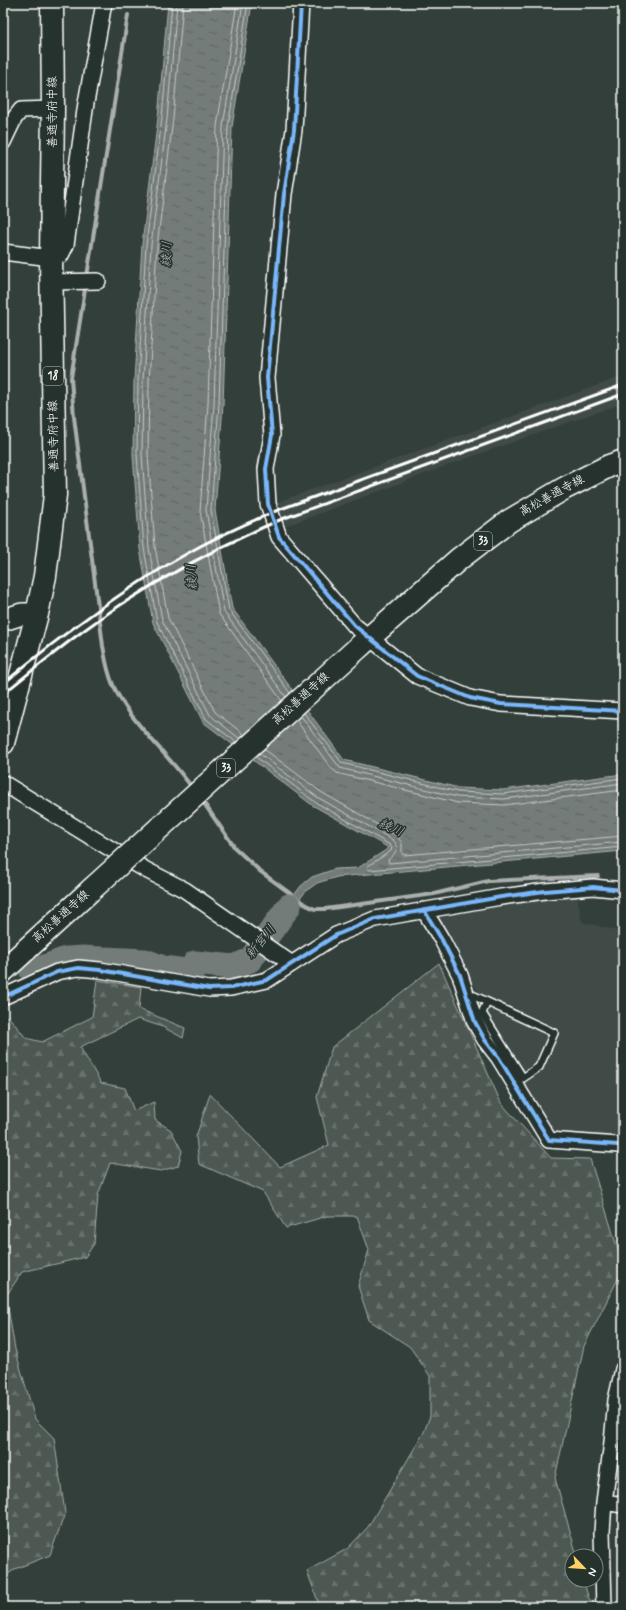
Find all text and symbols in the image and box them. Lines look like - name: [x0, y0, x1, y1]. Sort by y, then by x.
- street label: 善通寺府中線: [45, 76, 61, 148]
- water label: 綾川: [158, 241, 176, 267]
- road number: 18: [43, 367, 63, 385]
- street label: 善通寺府中線: [45, 400, 63, 472]
- street label: 高松善通寺線: [517, 472, 587, 520]
- road number: 33: [474, 532, 492, 550]
- water label: 綾川: [183, 564, 201, 590]
- street label: 高松善通寺線: [269, 669, 333, 729]
- road number: 33: [217, 759, 235, 777]
- water label: 綾川: [376, 815, 406, 841]
- street label: 高松善通寺線: [29, 887, 93, 947]
- water label: 新宮川: [242, 921, 280, 963]
- north arrow: [564, 1548, 604, 1588]
- text: N: [584, 1566, 600, 1578]

